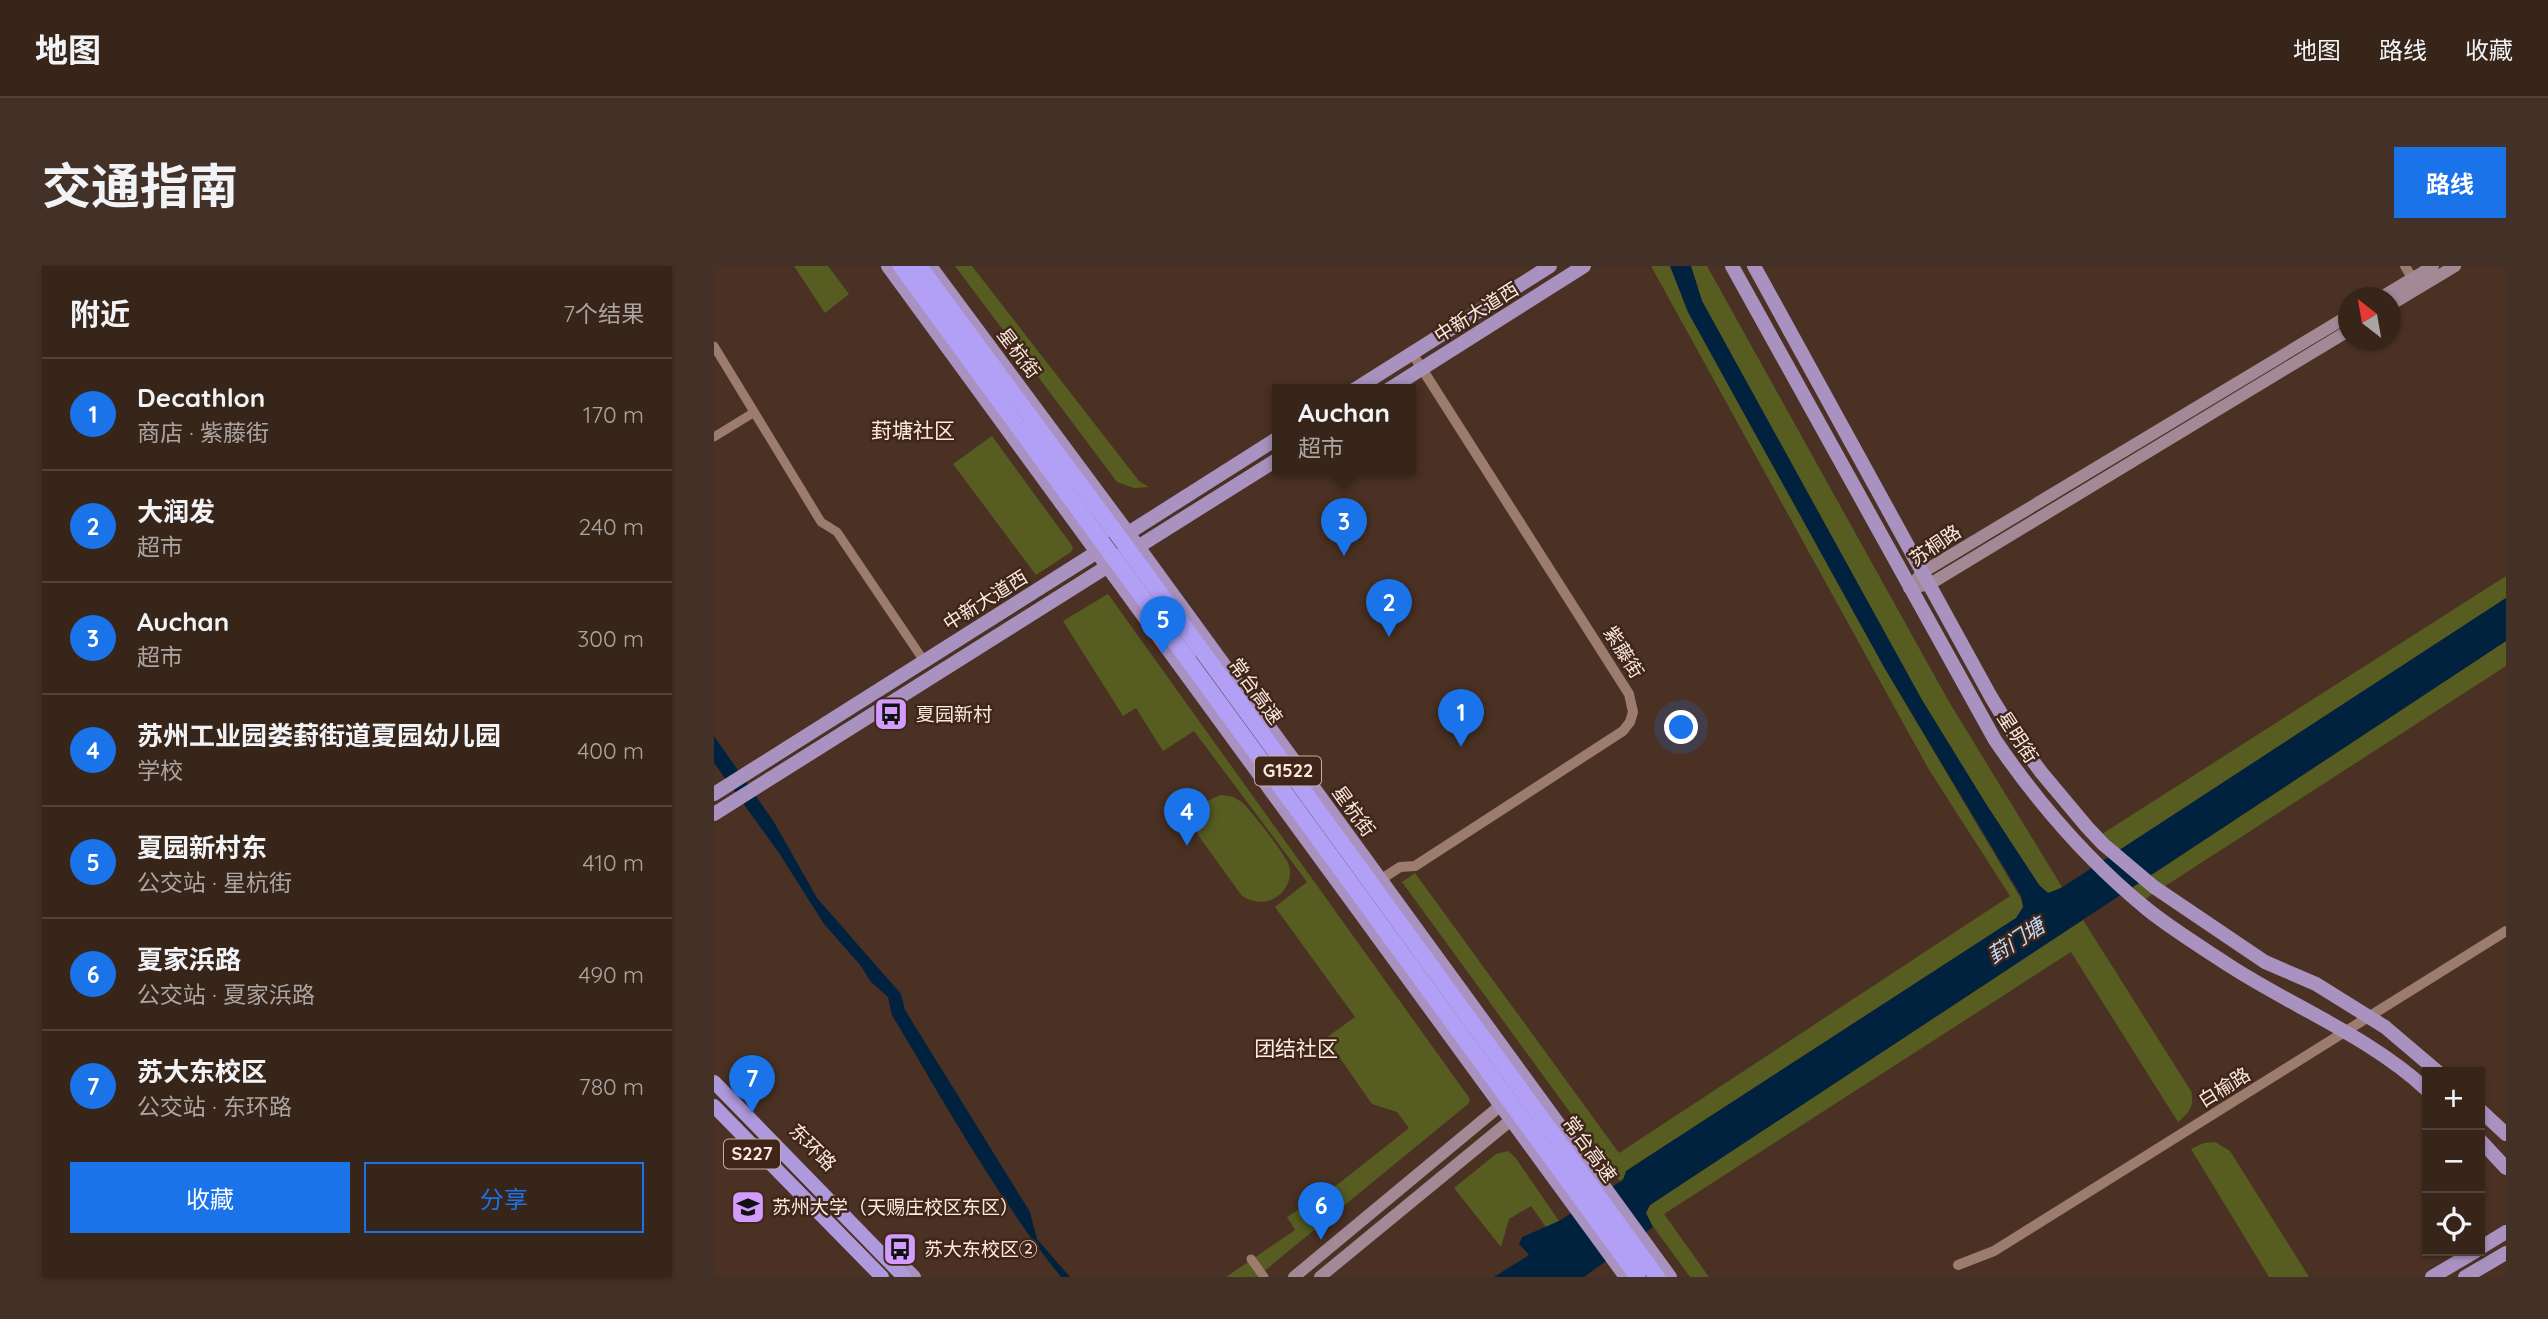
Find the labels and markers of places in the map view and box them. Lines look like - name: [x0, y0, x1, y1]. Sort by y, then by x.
- pin: 3: [1321, 498, 1367, 556]
- pin: 2: [1366, 579, 1412, 637]
- pin: 5: [1140, 596, 1186, 654]
- pin: 1: [1438, 689, 1484, 747]
- bus stop icon: 夏园新村: [872, 695, 910, 733]
- place label: 夏园新村: [916, 702, 992, 726]
- pin: 4: [1164, 788, 1210, 846]
- pin: 7: [729, 1055, 775, 1113]
- pin: 6: [1298, 1182, 1344, 1240]
- school or university icon: 苏州大学（天赐庄校区东区）: [729, 1188, 767, 1226]
- place label: 苏州大学（天赐庄校区东区）: [772, 1195, 1019, 1219]
- bus stop icon: 苏大东校区②: [881, 1230, 919, 1268]
- place label: 苏大东校区②: [924, 1237, 1038, 1261]

